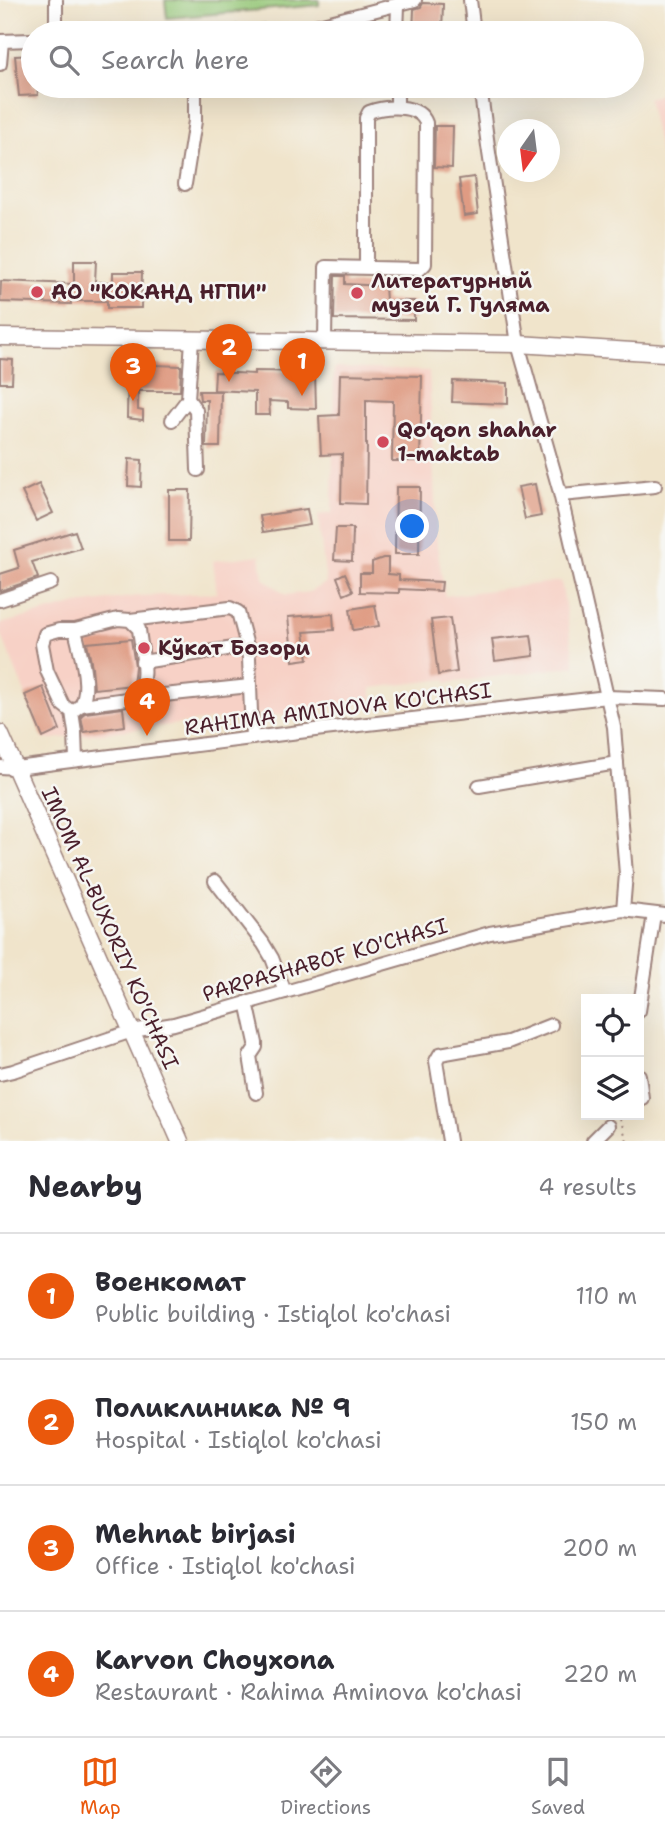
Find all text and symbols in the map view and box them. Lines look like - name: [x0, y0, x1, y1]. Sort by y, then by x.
- search box: [21, 21, 644, 98]
- icon: search: [45, 41, 83, 79]
- text: Search here: [101, 42, 250, 77]
- north arrow: [497, 119, 560, 182]
- place label: Литературный музей Г. Гуляма: [371, 267, 550, 319]
- place label: АО "КОКАНД НГПИ": [51, 278, 267, 306]
- marker: АО "КОКАНД НГПИ": [29, 284, 45, 300]
- marker: Литературный музей Г. Гуляма: [349, 285, 365, 301]
- pin: 2: [206, 324, 252, 382]
- pin: 1: [279, 338, 325, 396]
- pin: 3: [110, 343, 156, 401]
- place label: Qo'qon shahar 1-maktab: [397, 416, 557, 468]
- marker: Qo'qon shahar 1-maktab: [375, 434, 391, 450]
- your location: [395, 509, 429, 543]
- place label: Кўкат Бозори: [158, 634, 311, 662]
- marker: Кўкат Бозори: [136, 640, 152, 656]
- street label: RAHIMA AMINOVA KO'CHASI: [183, 676, 493, 742]
- pin: 4: [124, 678, 170, 736]
- street label: IMOM AL-BUXORIY KO'CHASI: [35, 782, 185, 1074]
- street label: PARPASHABOF KO'CHASI: [199, 912, 451, 1008]
- map controls: [581, 994, 644, 1120]
- button: locate: [581, 994, 644, 1057]
- button: layers: [581, 1057, 644, 1120]
- text: Nearby: [28, 1166, 143, 1207]
- text: 4 results: [538, 1172, 637, 1202]
- text: Военкомат: [95, 1264, 246, 1299]
- text: 1: [46, 1281, 56, 1311]
- text: 110 m: [575, 1281, 637, 1311]
- text: Public building · Istiqlol ko'chasi: [95, 1299, 451, 1329]
- text: Поликлиника № 9: [95, 1390, 351, 1425]
- text: 2: [43, 1407, 59, 1437]
- text: 150 m: [570, 1407, 637, 1437]
- text: Hospital · Istiqlol ko'chasi: [95, 1425, 382, 1455]
- text: Mehnat birjasi: [95, 1516, 296, 1551]
- text: 3: [43, 1533, 59, 1563]
- text: 200 m: [562, 1533, 637, 1563]
- text: Office · Istiqlol ko'chasi: [95, 1551, 356, 1581]
- text: Karvon Choyxona: [95, 1642, 335, 1677]
- text: 4: [43, 1659, 59, 1689]
- text: 220 m: [563, 1659, 637, 1689]
- text: Restaurant · Rahima Aminova ko'chasi: [95, 1677, 522, 1707]
- tab: Map: [80, 1753, 121, 1820]
- tab: Directions: [281, 1753, 371, 1820]
- tab: Saved: [531, 1753, 585, 1820]

